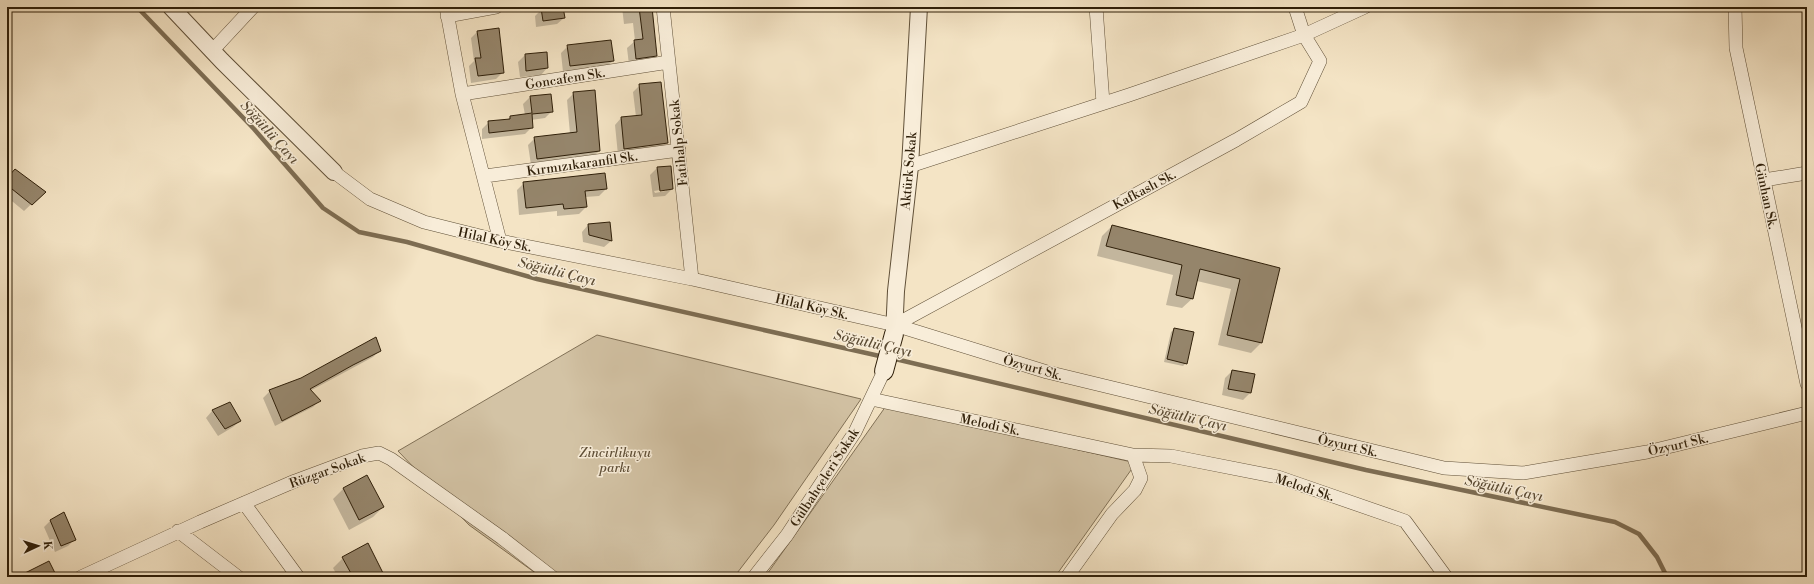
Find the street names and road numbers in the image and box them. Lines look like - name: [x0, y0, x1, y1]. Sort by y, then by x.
- street label: Goncafem Sk.: [524, 65, 606, 93]
- street label: Fatihalp Sokak: [666, 98, 691, 187]
- street label: Aktürk Sokak: [898, 130, 920, 212]
- street label: Kırmızıkaranfil Sk.: [526, 148, 639, 180]
- street label: Günhan Sk.: [1751, 162, 1781, 231]
- street label: Kafkaslı Sk.: [1110, 167, 1179, 213]
- street label: Hilal Köy Sk.: [457, 224, 533, 256]
- street label: Hilal Köy Sk.: [774, 291, 850, 323]
- street label: Özyurt Sk.: [1001, 351, 1065, 384]
- street label: Melodi Sk.: [958, 411, 1022, 439]
- street label: Gülbahçeleri Sokak: [787, 424, 863, 530]
- street label: Özyurt Sk.: [1646, 429, 1710, 460]
- street label: Özyurt Sk.: [1316, 430, 1380, 461]
- street label: Rüzgar Sokak: [287, 449, 369, 492]
- street label: Melodi Sk.: [1273, 471, 1336, 505]

